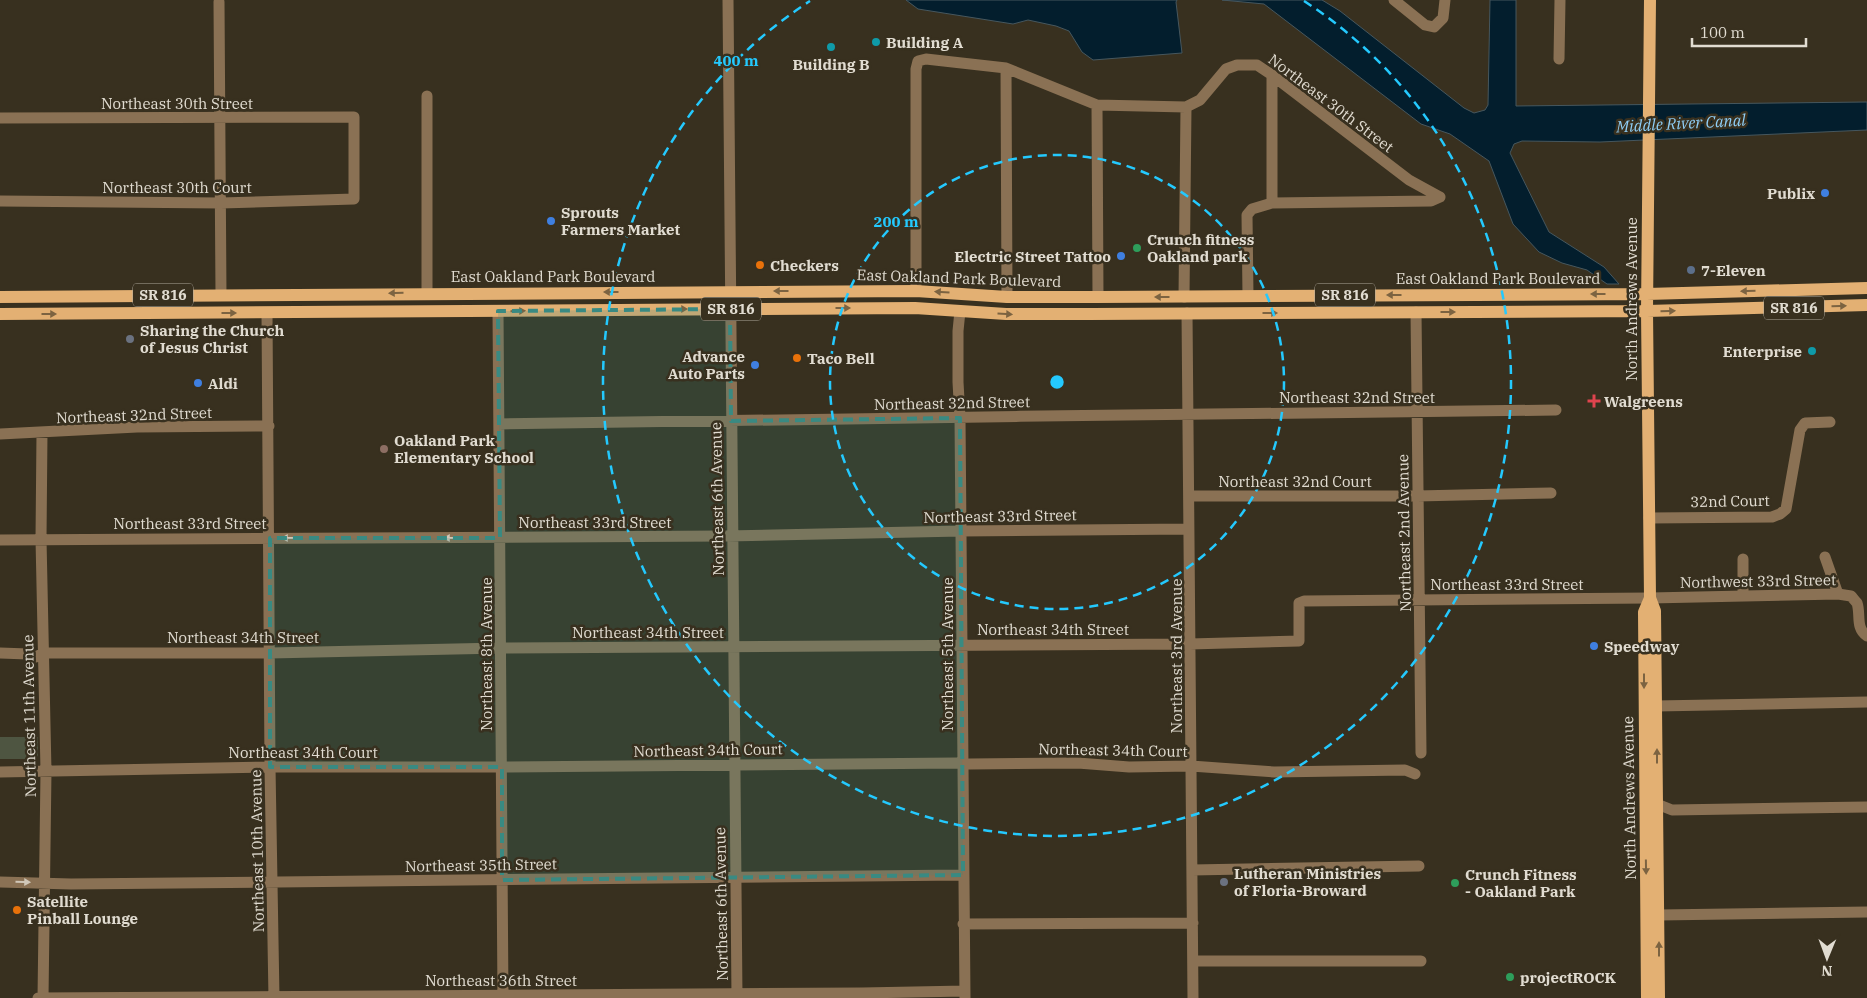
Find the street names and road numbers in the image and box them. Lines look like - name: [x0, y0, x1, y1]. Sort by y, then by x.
- street label: Northeast 30th Street: [1265, 50, 1397, 156]
- street label: Northeast 30th Street: [101, 94, 253, 113]
- street label: Northeast 30th Court: [102, 178, 252, 197]
- street label: North Andrews Avenue: [1622, 217, 1641, 381]
- street label: East Oakland Park Boulevard: [856, 265, 1062, 291]
- street label: East Oakland Park Boulevard: [451, 267, 655, 286]
- street label: East Oakland Park Boulevard: [1396, 269, 1600, 288]
- road number: SR 816: [133, 284, 193, 306]
- road number: SR 816: [1315, 284, 1375, 306]
- road number: SR 816: [1764, 296, 1824, 320]
- road number: SR 816: [701, 298, 761, 320]
- street label: Northeast 32nd Street: [1279, 388, 1435, 407]
- street label: Northeast 32nd Street: [874, 392, 1030, 414]
- street label: Northeast 32nd Street: [56, 403, 212, 427]
- street label: Northeast 6th Avenue: [706, 422, 728, 576]
- street label: Northeast 2nd Avenue: [1393, 454, 1415, 612]
- street label: Northeast 32nd Court: [1218, 472, 1372, 491]
- street label: 32nd Court: [1690, 491, 1770, 511]
- street label: Northeast 33rd Street: [923, 505, 1077, 527]
- street label: Northeast 33rd Street: [518, 513, 672, 532]
- street label: Northeast 33rd Street: [113, 514, 267, 533]
- street label: Northwest 33rd Street: [1680, 570, 1836, 592]
- street label: Northeast 33rd Street: [1430, 575, 1584, 594]
- street label: Northeast 8th Avenue: [477, 577, 496, 731]
- street label: Northeast 5th Avenue: [938, 577, 957, 731]
- street label: Northeast 3rd Avenue: [1167, 579, 1186, 733]
- street label: Northeast 34th Street: [977, 620, 1129, 639]
- street label: Northeast 34th Street: [572, 623, 724, 642]
- street label: Northeast 34th Street: [167, 628, 319, 647]
- street label: Northeast 11th Avenue: [18, 634, 40, 798]
- street label: North Andrews Avenue: [1618, 716, 1640, 880]
- street label: Northeast 34th Court: [633, 739, 783, 761]
- street label: Northeast 34th Court: [1038, 739, 1188, 761]
- street label: Northeast 34th Court: [228, 743, 378, 762]
- street label: Northeast 10th Avenue: [246, 769, 268, 933]
- street label: Northeast 6th Avenue: [710, 827, 732, 981]
- street label: Northeast 35th Street: [405, 854, 557, 876]
- street label: Northeast 36th Street: [425, 971, 577, 990]

